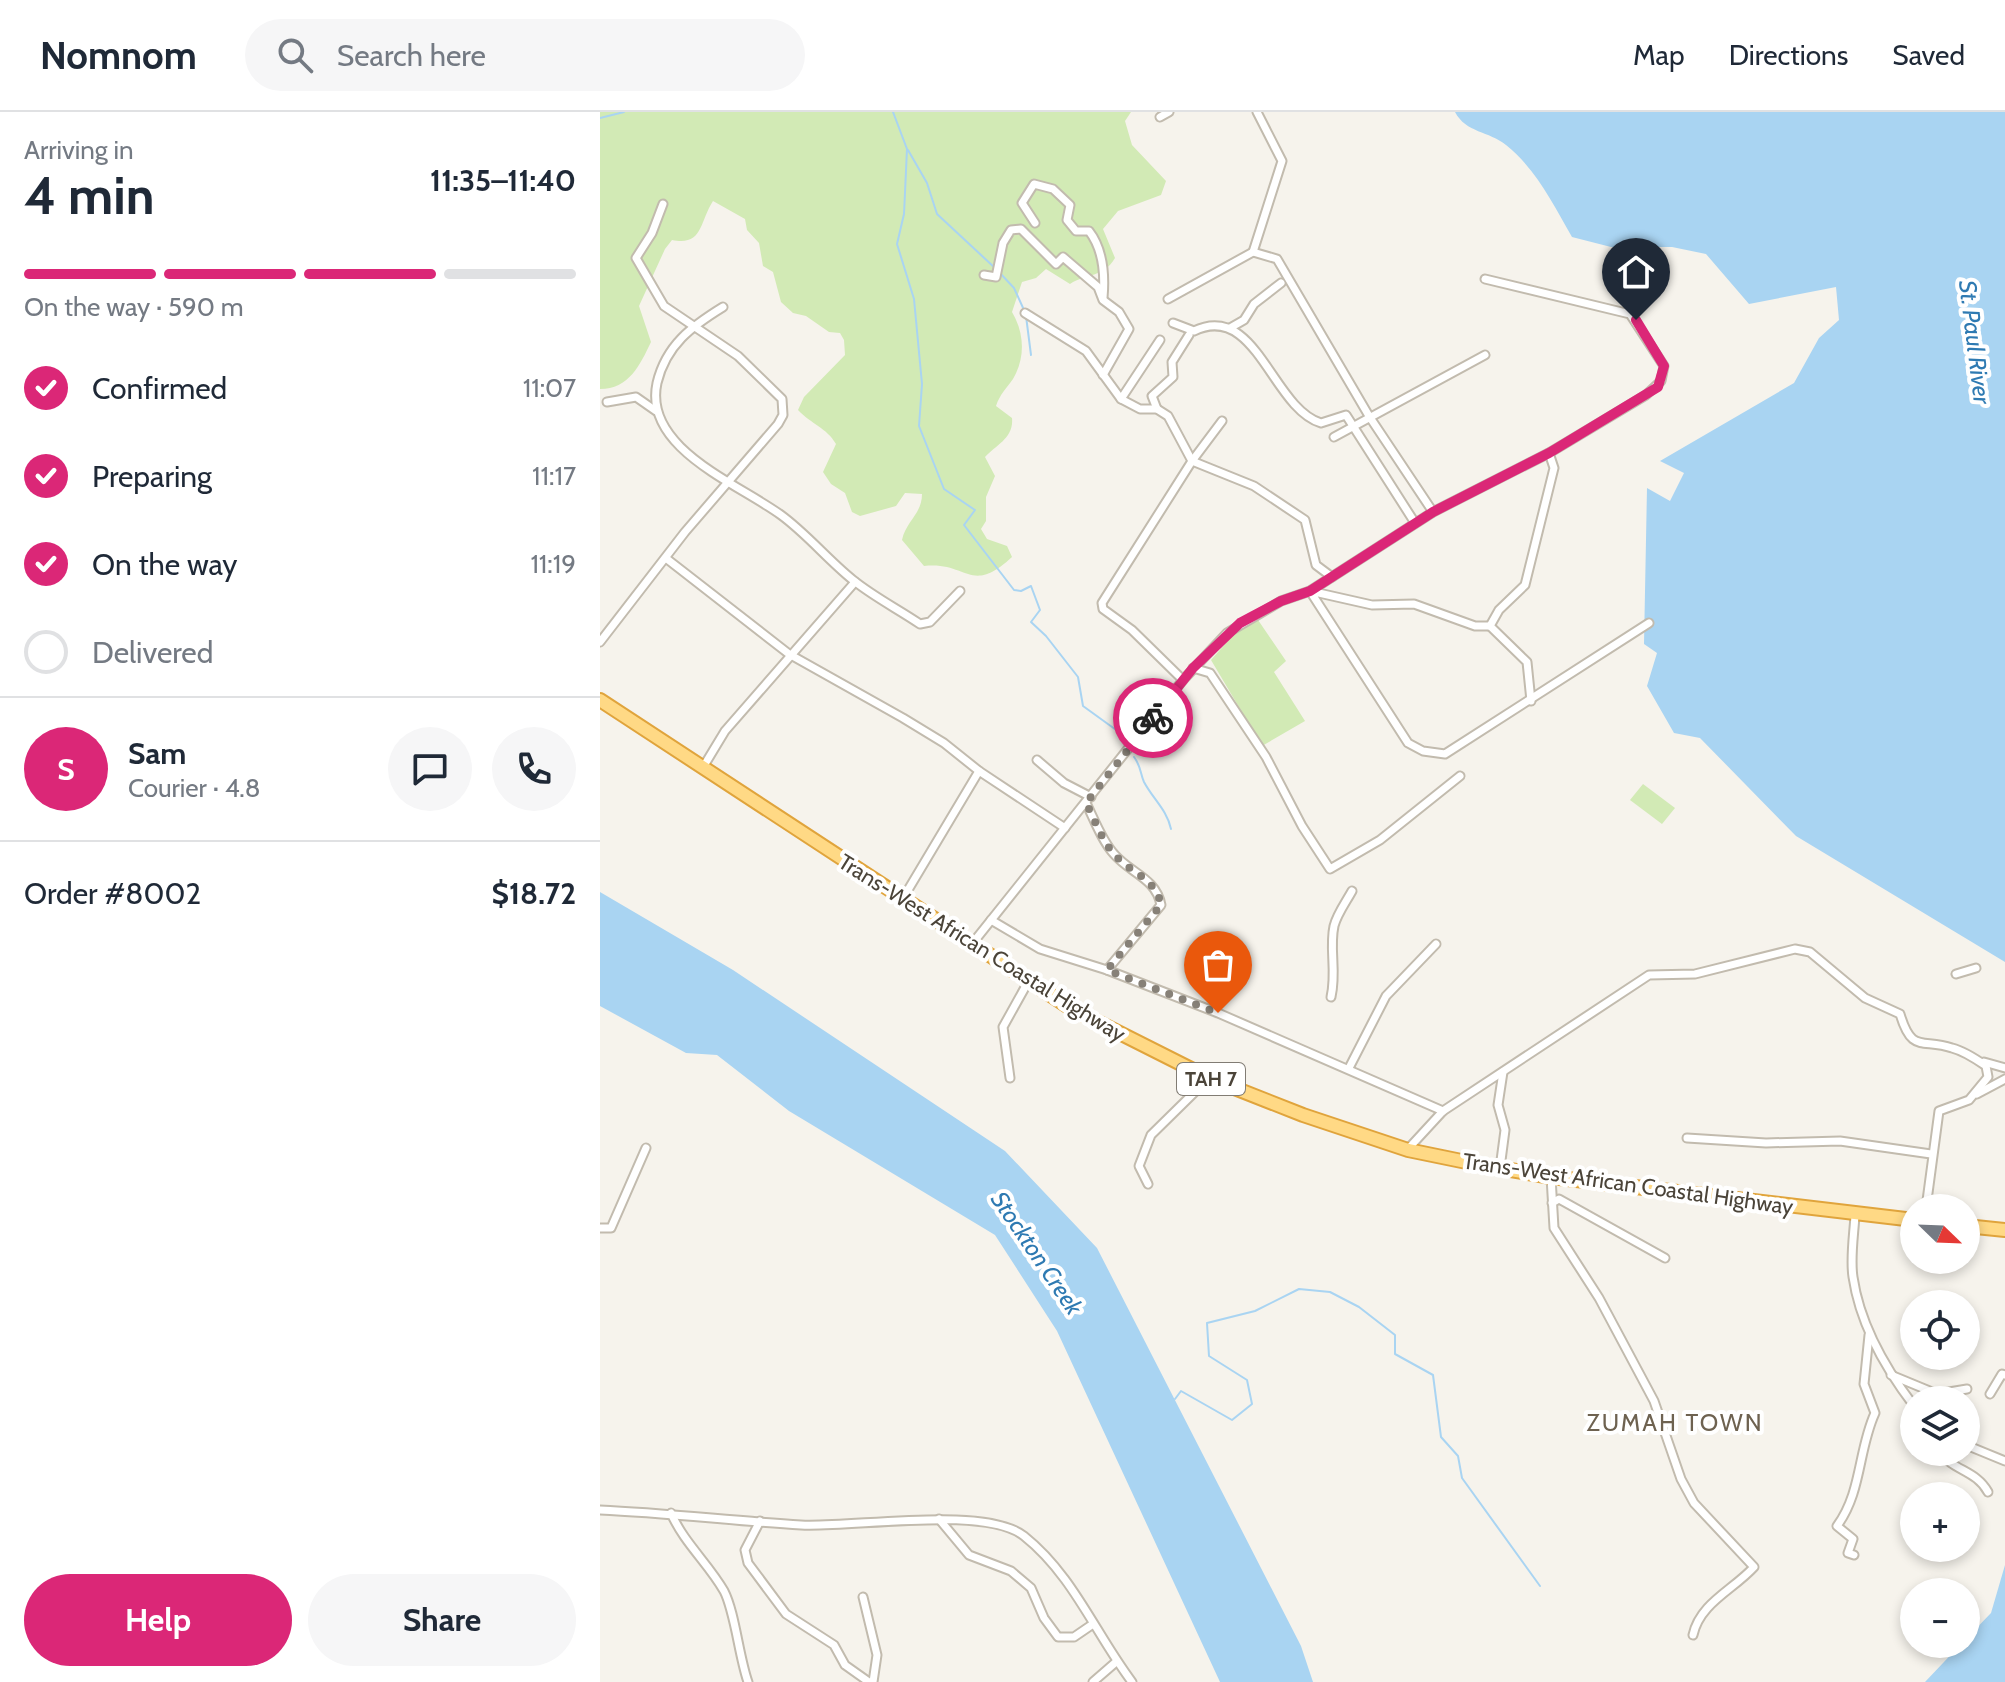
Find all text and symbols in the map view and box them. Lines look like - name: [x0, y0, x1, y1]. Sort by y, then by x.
- search box: [245, 19, 805, 91]
- text: Nomnom: [40, 32, 197, 79]
- icon: search: [273, 33, 317, 77]
- text: Search here: [337, 37, 486, 74]
- text: Map: [1633, 38, 1685, 72]
- text: Directions: [1729, 38, 1848, 72]
- text: Saved: [1892, 38, 1965, 72]
- text: Arriving in: [24, 134, 134, 166]
- text: 11:35–11:40: [430, 162, 576, 199]
- text: 4 min: [24, 164, 154, 227]
- pin: [1602, 238, 1670, 320]
- icon: home: [1614, 250, 1658, 294]
- water label: St. Paul River: [1953, 278, 1997, 407]
- text: On the way · 590 m: [24, 291, 244, 323]
- icon: check: [24, 366, 68, 410]
- text: Confirmed: [92, 370, 227, 407]
- text: 11:07: [523, 372, 576, 404]
- icon: check: [24, 454, 68, 498]
- text: Preparing: [92, 458, 212, 495]
- text: 11:17: [532, 460, 576, 492]
- icon: check: [24, 542, 68, 586]
- text: On the way: [92, 546, 237, 583]
- text: 11:19: [530, 548, 576, 580]
- text: Delivered: [92, 634, 213, 671]
- courier: [1113, 678, 1193, 758]
- icon: bike: [1131, 696, 1175, 740]
- button: chat: [388, 727, 472, 811]
- button: phone: [492, 727, 576, 811]
- text: Sam: [128, 735, 186, 772]
- text: S: [57, 751, 75, 788]
- text: Courier · 4.8: [128, 772, 261, 804]
- street label: Trans-West African Coastal Highway: [834, 848, 1130, 1048]
- text: Order #8002: [24, 875, 201, 912]
- text: $18.72: [492, 875, 576, 912]
- pin: [1184, 931, 1252, 1013]
- icon: bag: [1196, 943, 1240, 987]
- road number: TAH 7: [1177, 1063, 1245, 1095]
- street label: Trans-West African Coastal Highway: [1461, 1147, 1795, 1221]
- water label: Stockton Creek: [985, 1186, 1089, 1321]
- north arrow: [1900, 1194, 1980, 1274]
- map controls: [1900, 1194, 1980, 1658]
- button: locate: [1900, 1290, 1980, 1370]
- button: layers: [1900, 1386, 1980, 1466]
- district label: ZUMAH TOWN: [1586, 1408, 1764, 1437]
- button: +: [1900, 1482, 1980, 1562]
- button: Help: [24, 1574, 292, 1666]
- button: Share: [308, 1574, 576, 1666]
- button: −: [1900, 1578, 1980, 1658]

